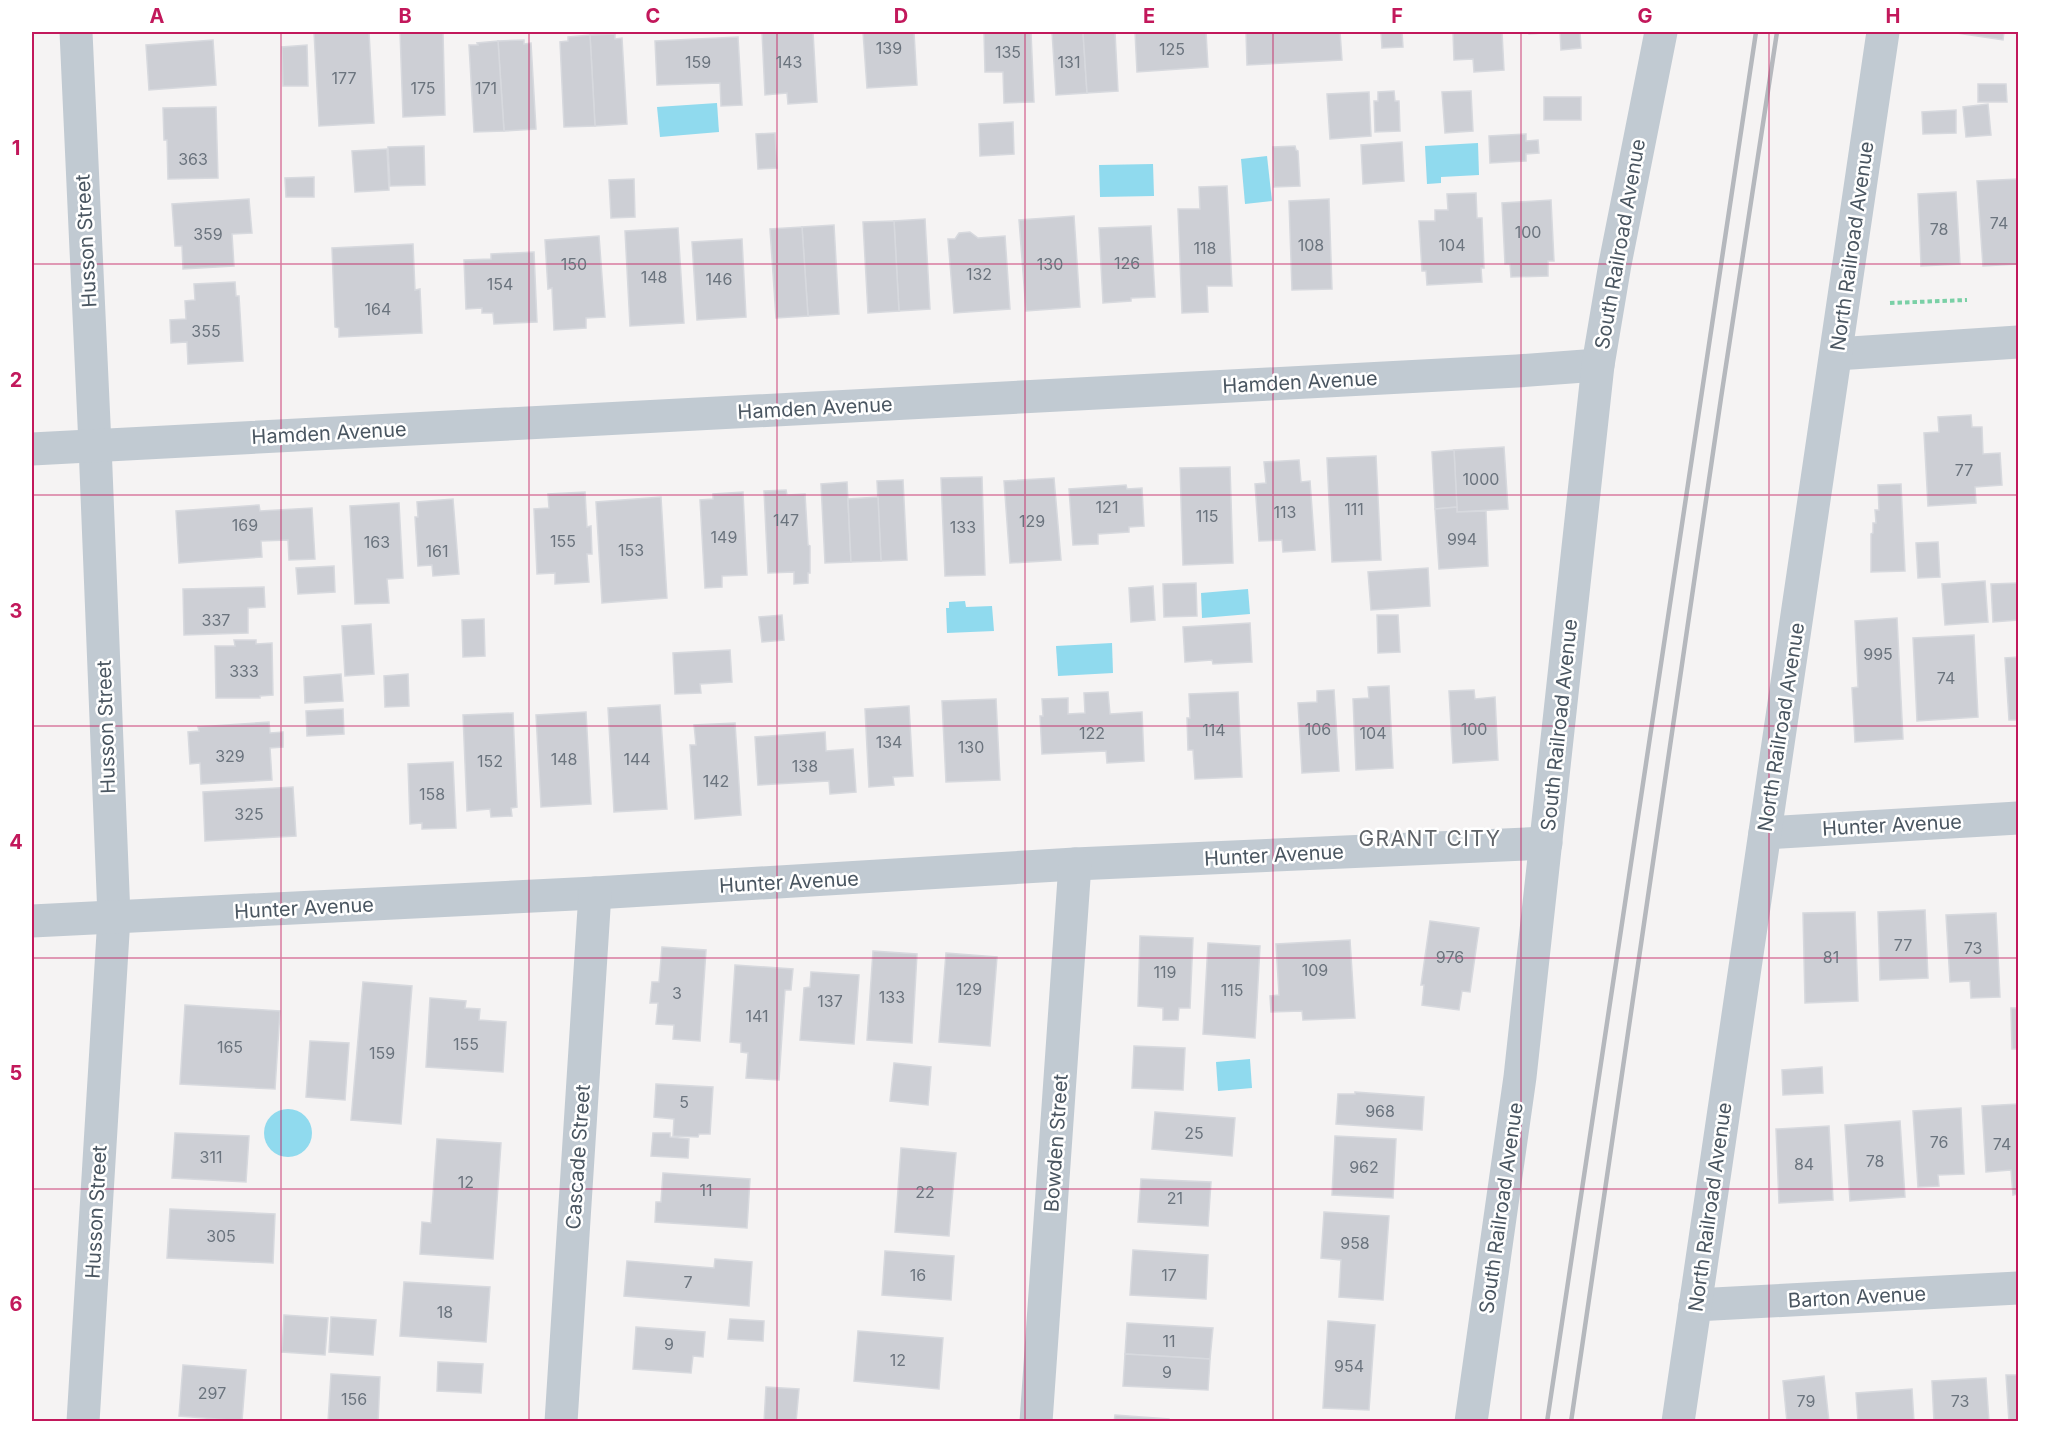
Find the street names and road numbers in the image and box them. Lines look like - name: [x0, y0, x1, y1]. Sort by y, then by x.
- street label: South Railroad Avenue: [1590, 137, 1650, 351]
- street label: North Railroad Avenue: [1825, 140, 1879, 352]
- street label: Husson Street: [70, 173, 101, 308]
- street label: Hamden Avenue: [1222, 366, 1378, 398]
- street label: Hamden Avenue: [737, 392, 893, 424]
- street label: Hamden Avenue: [251, 417, 407, 449]
- street label: South Railroad Avenue: [1536, 618, 1582, 832]
- street label: North Railroad Avenue: [1753, 621, 1809, 833]
- street label: Husson Street: [92, 659, 120, 794]
- street label: Hunter Avenue: [1822, 809, 1962, 841]
- street label: Hunter Avenue: [1204, 839, 1344, 871]
- street label: Hunter Avenue: [719, 866, 859, 898]
- street label: Hunter Avenue: [234, 892, 374, 924]
- street label: Bowden Street: [1039, 1073, 1073, 1213]
- street label: Cascade Street: [561, 1083, 595, 1230]
- street label: South Railroad Avenue: [1474, 1101, 1528, 1315]
- street label: North Railroad Avenue: [1683, 1101, 1737, 1313]
- street label: Husson Street: [81, 1144, 112, 1279]
- street label: Barton Avenue: [1787, 1281, 1927, 1313]

